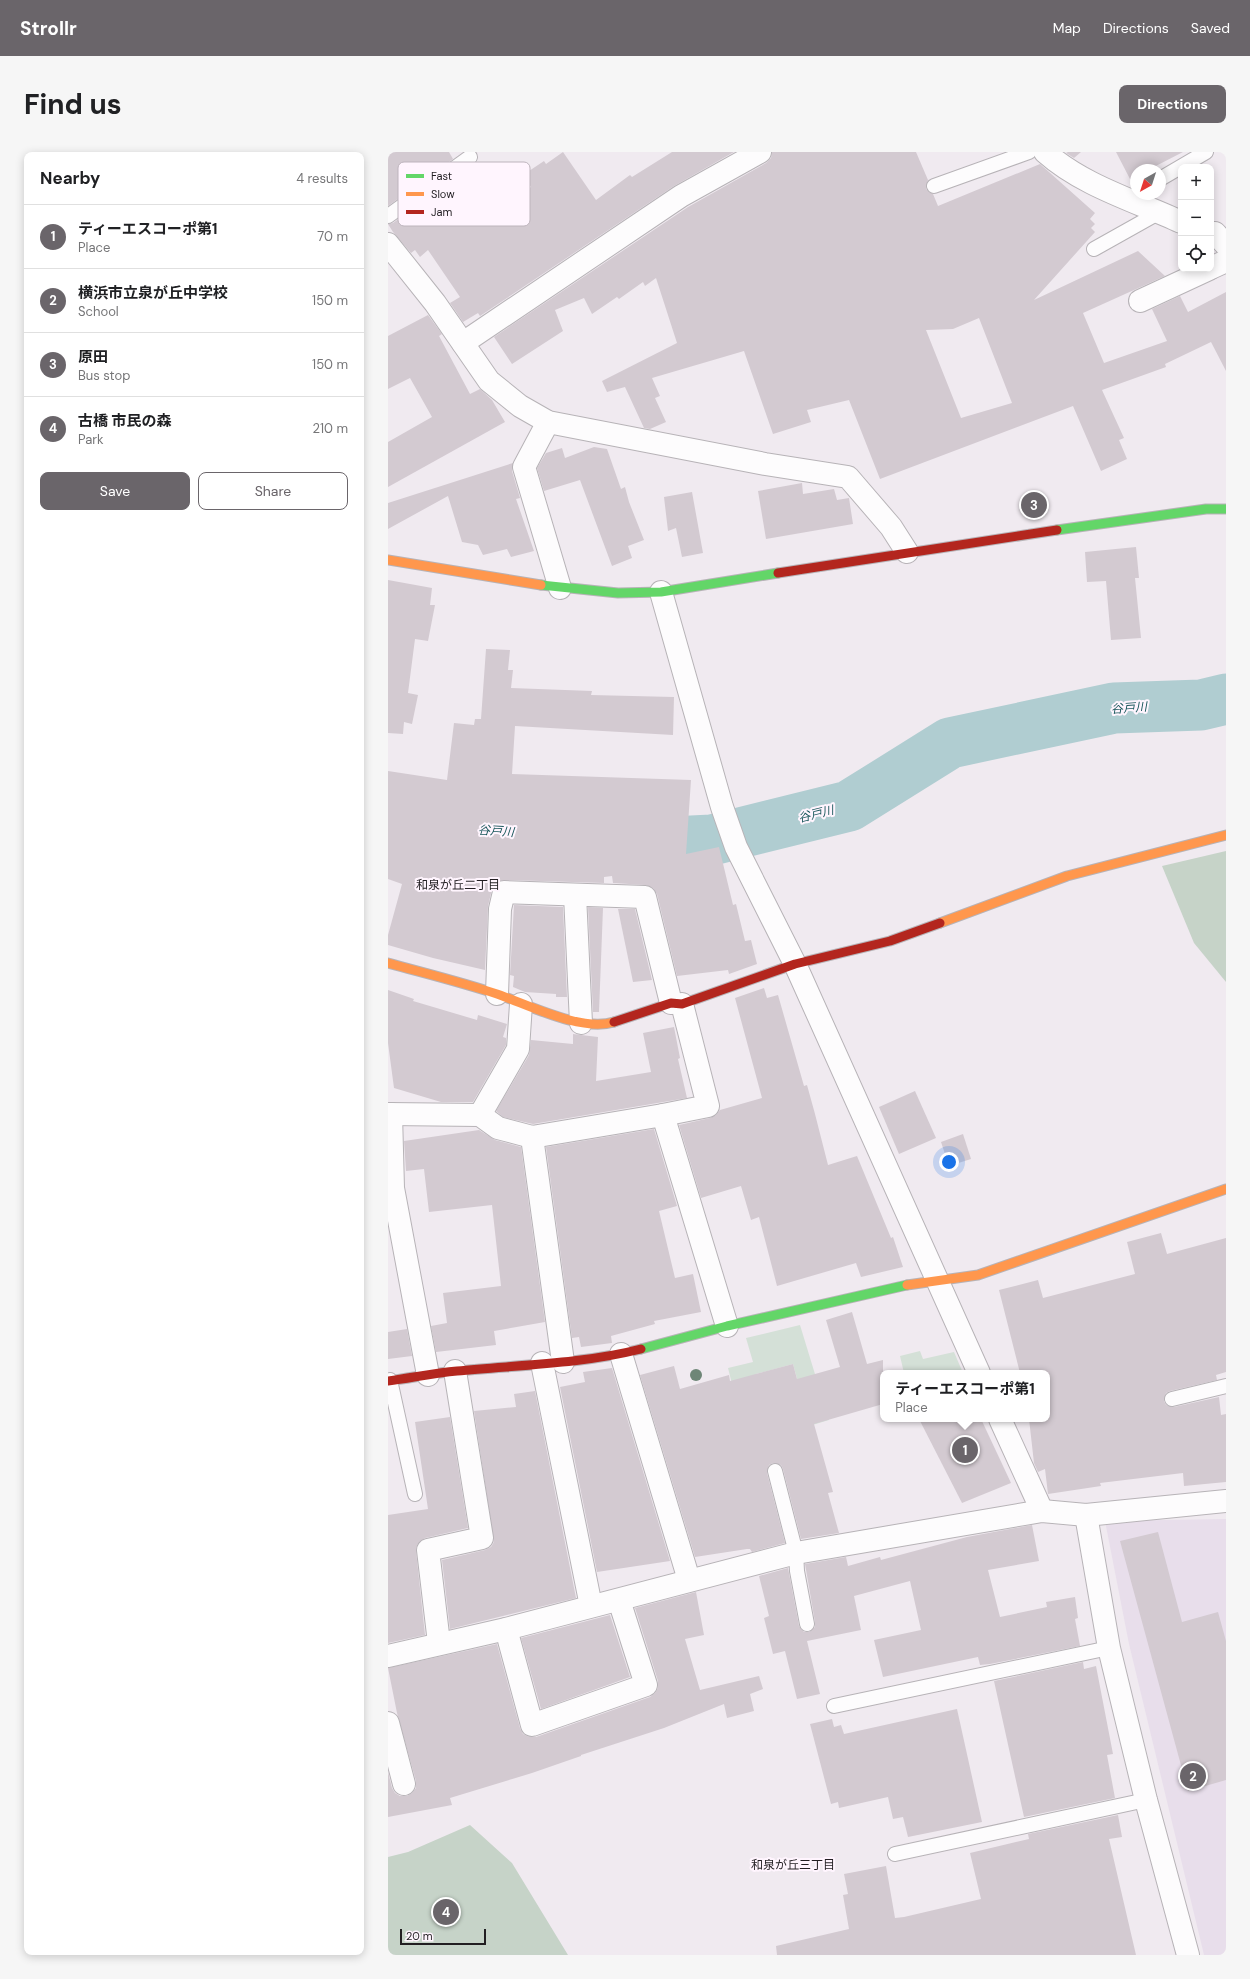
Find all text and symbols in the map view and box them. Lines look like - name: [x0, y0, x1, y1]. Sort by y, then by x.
- text: Strollr: [20, 16, 77, 41]
- text: Map: [1053, 19, 1081, 37]
- text: Directions: [1103, 19, 1169, 37]
- text: Saved: [1191, 19, 1230, 37]
- button: Directions: [1119, 85, 1226, 123]
- text: Find us: [24, 86, 122, 123]
- legend: [398, 162, 530, 226]
- north arrow: [1130, 164, 1166, 200]
- map controls: [1178, 164, 1214, 272]
- button: +: [1178, 164, 1214, 200]
- text: Nearby: [40, 167, 100, 189]
- text: Fast: [431, 169, 452, 183]
- text: 4 results: [296, 170, 348, 187]
- text: Slow: [431, 187, 455, 201]
- button: −: [1178, 200, 1214, 236]
- text: Jam: [431, 205, 452, 219]
- text: ティーエスコーポ第1: [78, 219, 218, 239]
- text: 1: [51, 228, 55, 245]
- text: 70 m: [317, 228, 348, 245]
- button: locate: [1178, 236, 1214, 272]
- text: Place: [78, 239, 110, 256]
- text: 横浜市立泉が丘中学校: [78, 283, 228, 303]
- text: 2: [49, 292, 57, 309]
- text: 150 m: [312, 292, 348, 309]
- text: School: [78, 303, 119, 320]
- text: 原田: [78, 347, 108, 367]
- text: 3: [49, 356, 57, 373]
- text: 150 m: [312, 356, 348, 373]
- text: Bus stop: [78, 367, 130, 384]
- text: 古橋 市民の森: [78, 411, 172, 431]
- text: 4: [49, 420, 57, 437]
- text: 210 m: [313, 420, 348, 437]
- text: Park: [78, 431, 104, 448]
- button: Save: [40, 472, 190, 510]
- button: Share: [198, 472, 348, 510]
- pin: 3: [1021, 490, 1047, 520]
- water label: 谷戸川: [1110, 699, 1150, 717]
- water label: 谷戸川: [797, 801, 837, 826]
- water label: 谷戸川: [477, 822, 517, 840]
- district label: 和泉が丘二丁目: [416, 877, 500, 893]
- your location: [939, 1152, 959, 1172]
- popup: [880, 1370, 1050, 1422]
- text: ティーエスコーポ第1: [895, 1379, 1035, 1399]
- text: Place: [895, 1399, 928, 1416]
- pin: 1: [952, 1435, 978, 1465]
- pin: 2: [1180, 1761, 1206, 1791]
- district label: 和泉が丘三丁目: [751, 1857, 835, 1873]
- pin: 4: [433, 1897, 459, 1927]
- scale bar: [400, 1927, 486, 1946]
- text: 20 m: [406, 1929, 432, 1943]

